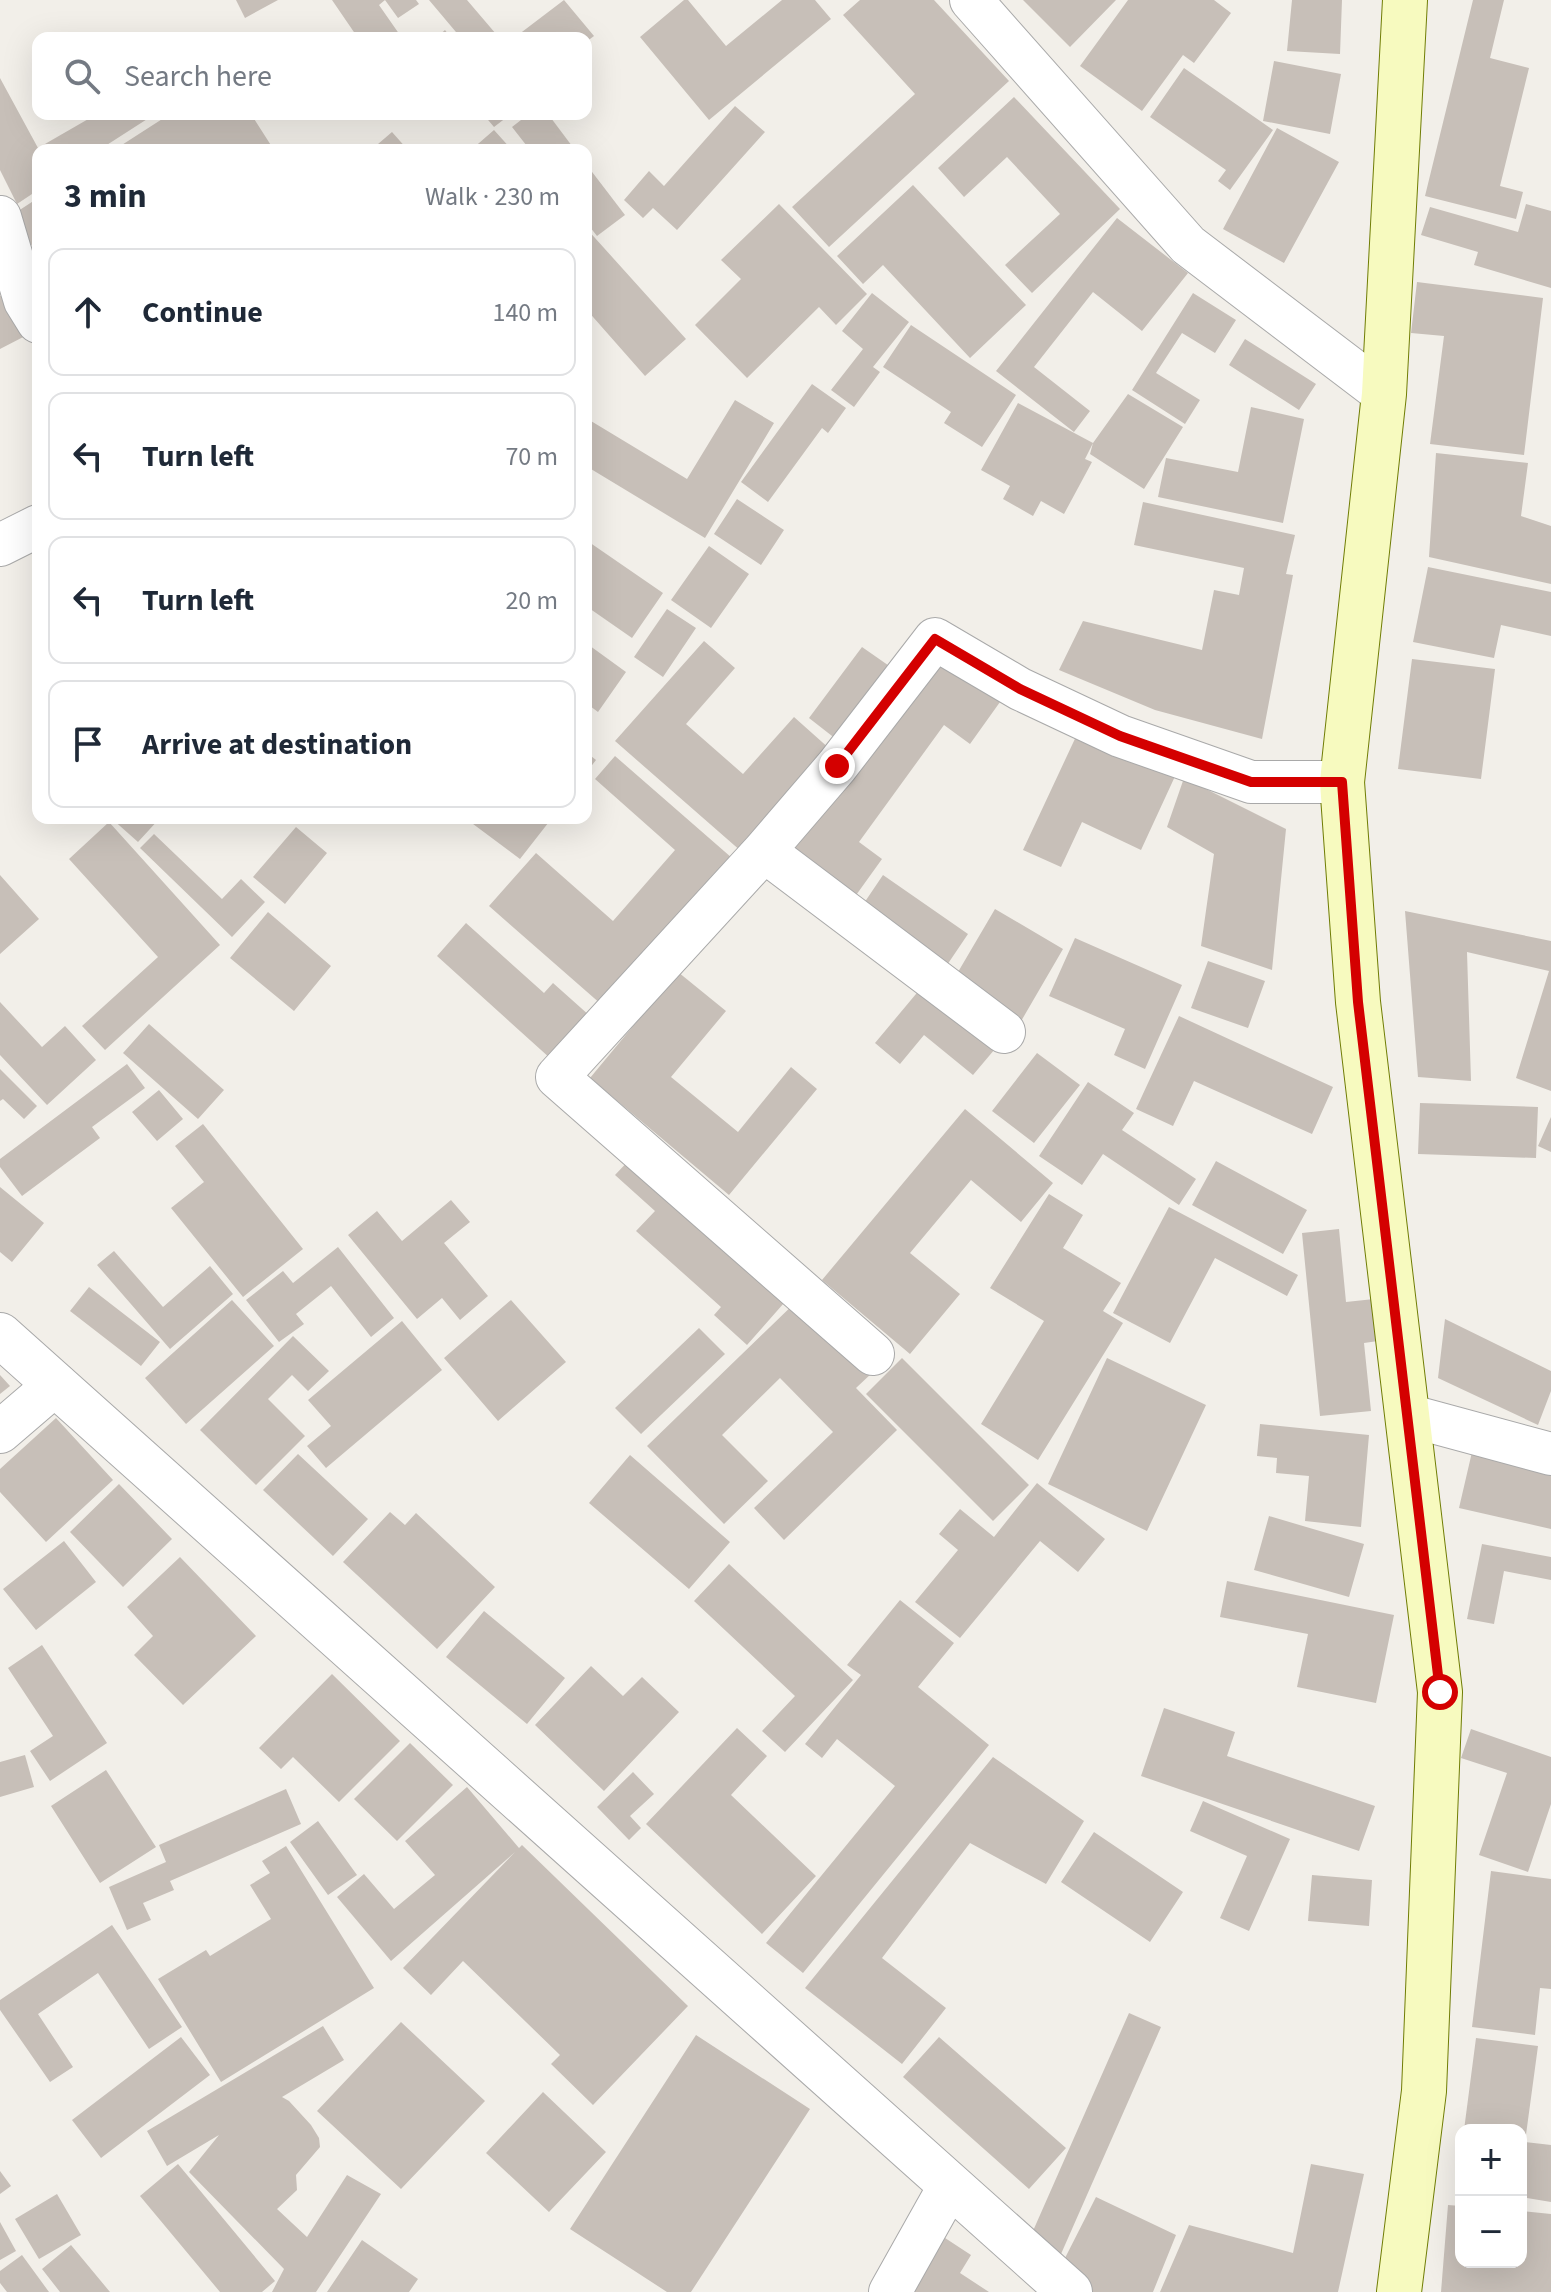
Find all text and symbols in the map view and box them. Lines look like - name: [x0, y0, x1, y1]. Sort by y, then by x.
- search box: [32, 32, 592, 120]
- icon: search: [60, 54, 104, 98]
- text: Search here: [124, 55, 272, 98]
- text: 3 min: [64, 172, 147, 221]
- text: Walk · 230 m: [425, 178, 560, 215]
- icon: ahead: [66, 290, 110, 334]
- text: Continue: [142, 291, 263, 334]
- text: 140 m: [492, 294, 558, 331]
- icon: left: [66, 434, 110, 478]
- text: Turn left: [142, 435, 254, 478]
- text: 70 m: [505, 438, 558, 475]
- icon: left: [66, 578, 110, 622]
- text: Turn left: [142, 579, 254, 622]
- text: 20 m: [505, 582, 558, 619]
- icon: arrive: [66, 722, 110, 766]
- text: Arrive at destination: [142, 723, 412, 766]
- route end: [819, 748, 855, 784]
- route start: [1422, 1674, 1458, 1710]
- map controls: [1455, 2124, 1527, 2268]
- button: +: [1455, 2124, 1527, 2196]
- button: −: [1455, 2196, 1527, 2268]

